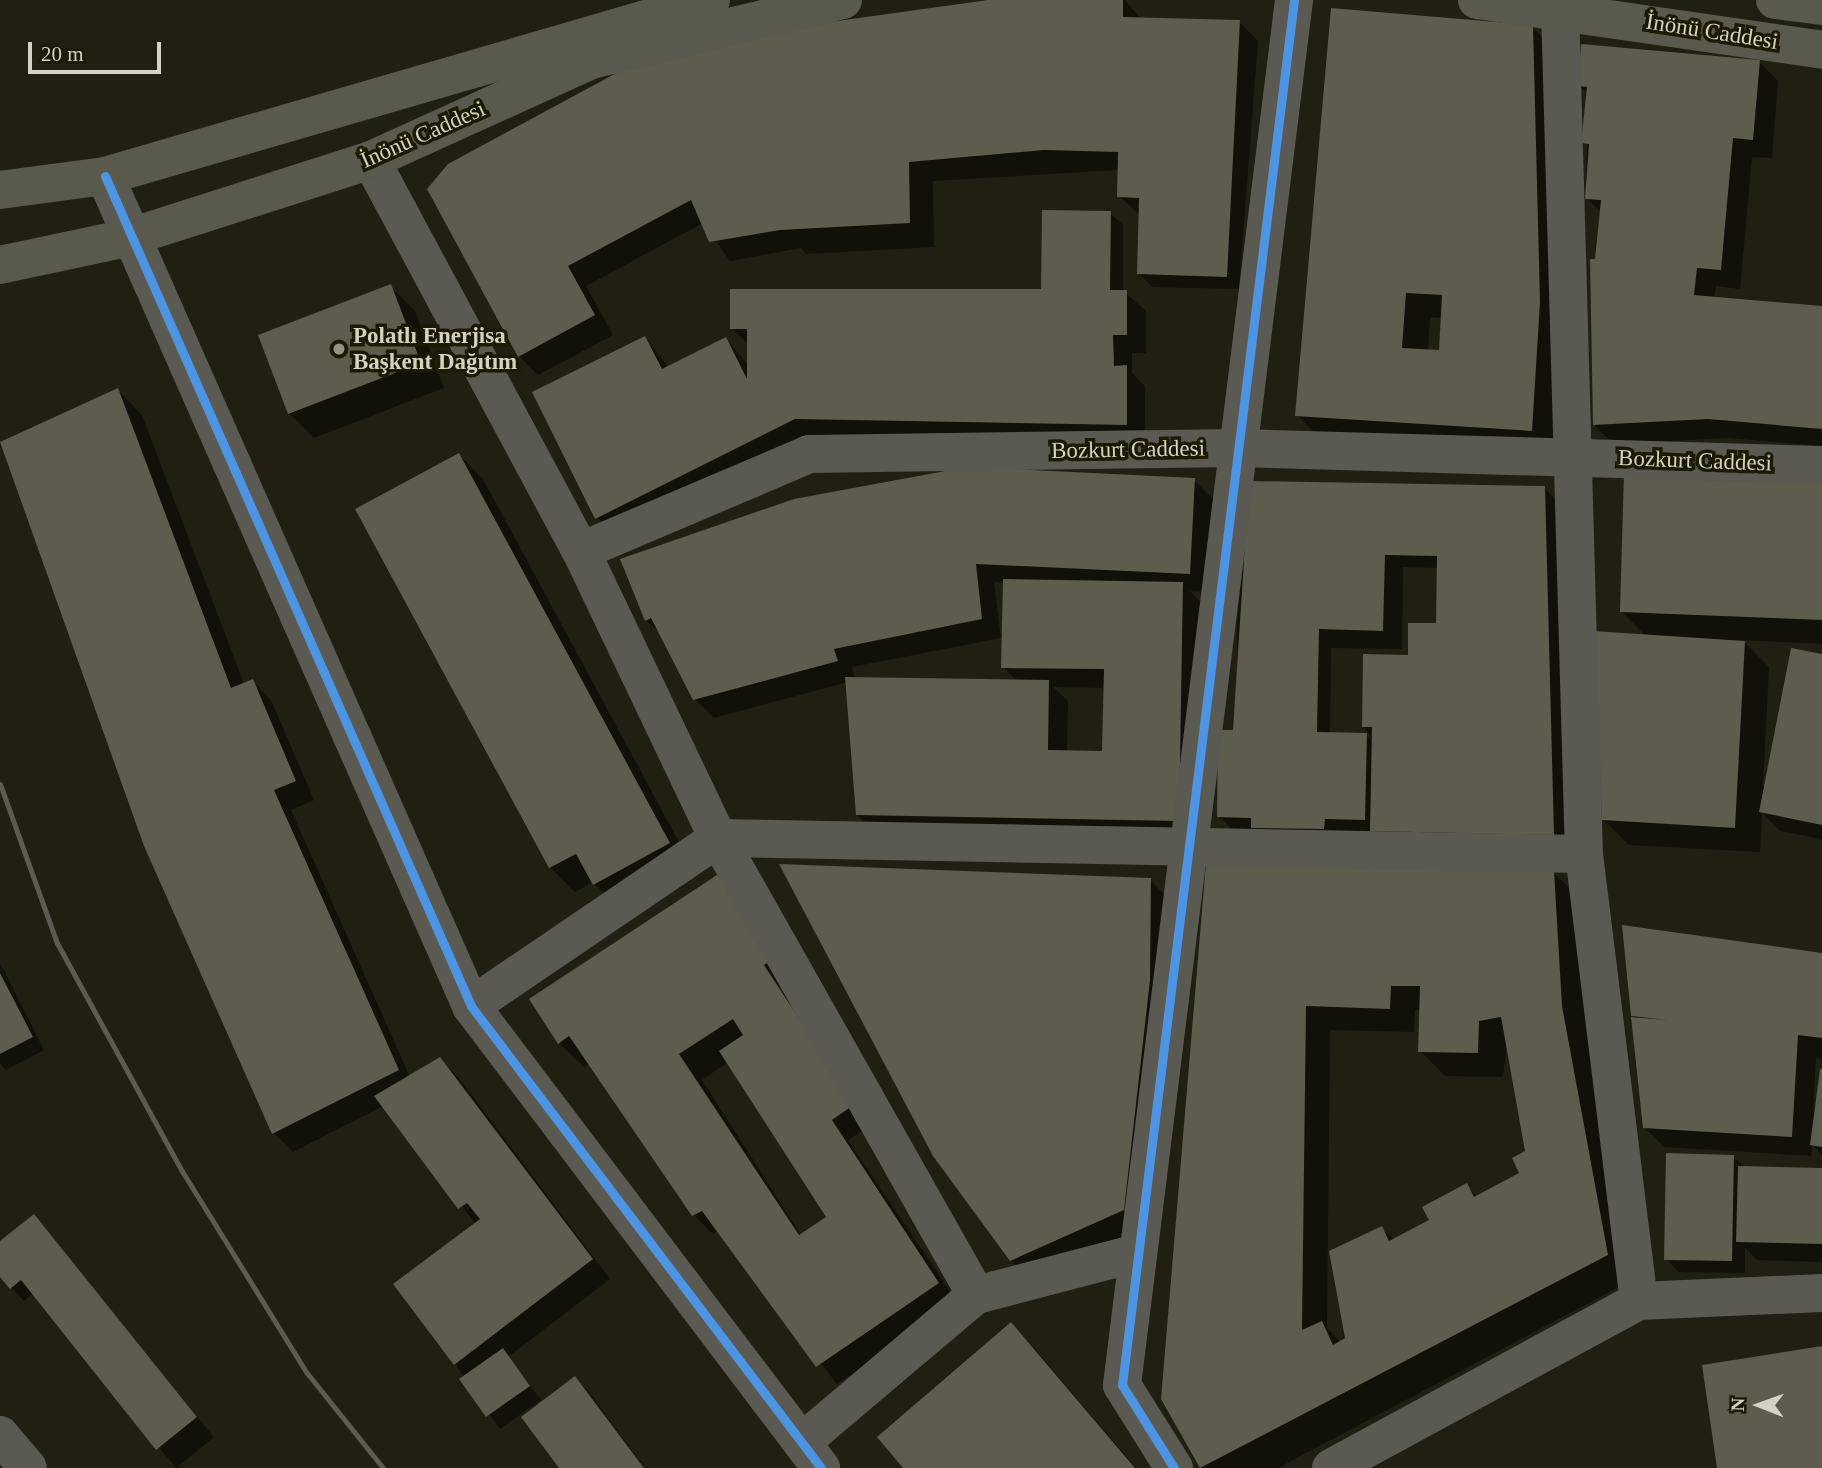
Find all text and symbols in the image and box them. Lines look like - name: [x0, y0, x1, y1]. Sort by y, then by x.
- street label: İnönü Caddesi: [1644, 8, 1780, 56]
- scale bar: [32, 28, 164, 72]
- text: 20 m: [41, 42, 84, 66]
- street label: İnönü Caddesi: [356, 95, 490, 175]
- place label: Polatlı Enerjisa Başkent Dağıtım: [353, 322, 517, 376]
- marker: Polatlı Enerjisa Başkent Dağıtım: [331, 341, 347, 357]
- street label: Bozkurt Caddesi: [1051, 435, 1205, 465]
- street label: Bozkurt Caddesi: [1618, 445, 1772, 477]
- north arrow: [1724, 1370, 1794, 1440]
- text: N: [1727, 1398, 1748, 1412]

